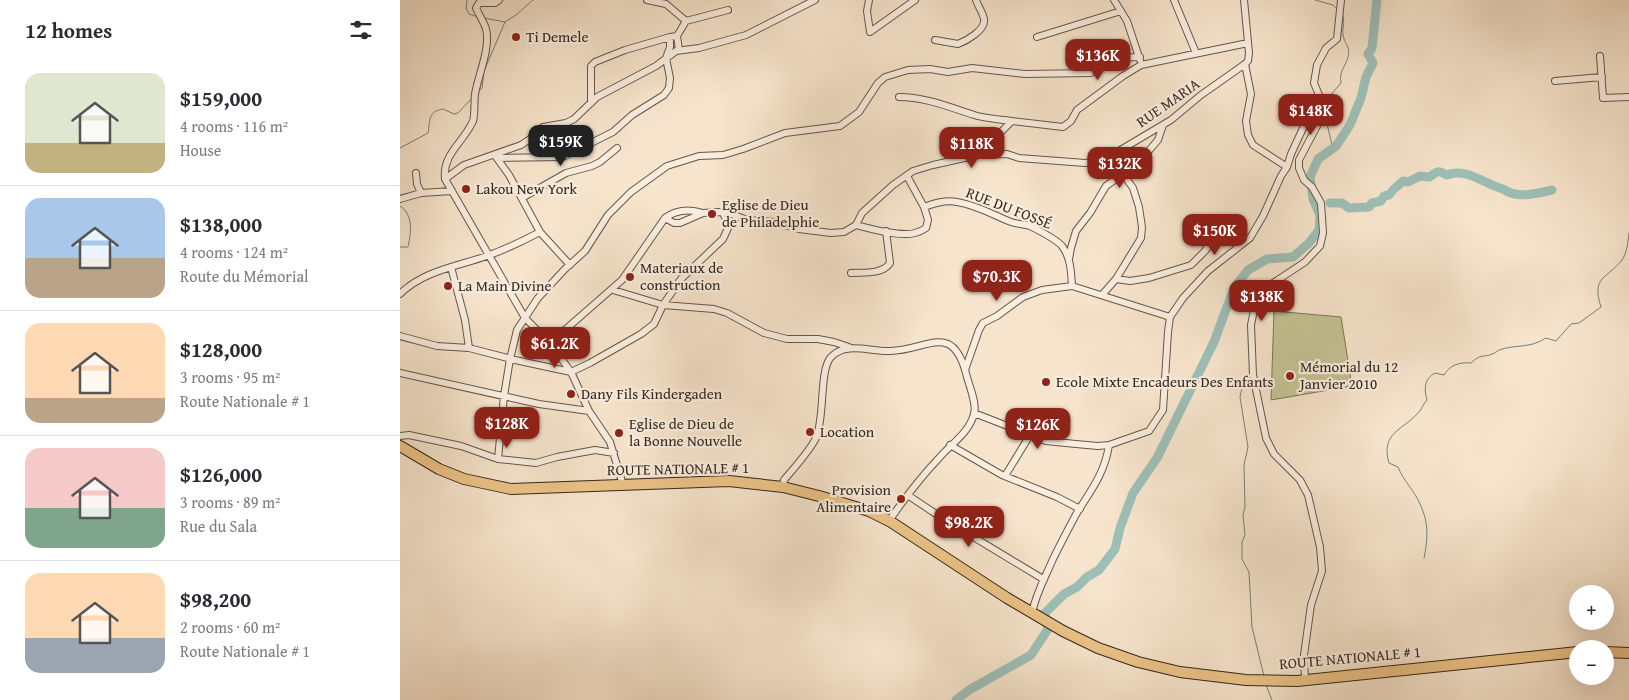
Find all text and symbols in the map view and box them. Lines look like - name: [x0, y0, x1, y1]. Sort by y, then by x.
- text: 12 homes: [25, 15, 112, 46]
- icon: filters: [347, 16, 375, 44]
- place label: Ti Demele: [526, 26, 589, 47]
- marker: Ti Demele: [510, 31, 522, 43]
- pin: $136K: [1063, 38, 1133, 81]
- text: $136K: [1076, 43, 1120, 67]
- street label: RUE MARIA: [1132, 73, 1204, 132]
- text: $159,000: [180, 83, 262, 114]
- icon: home: [65, 93, 125, 153]
- pin: $148K: [1276, 94, 1346, 136]
- text: $148K: [1289, 98, 1333, 122]
- text: 4 rooms · 116 m²: [180, 114, 288, 138]
- pin: $159K: [526, 124, 596, 167]
- pin: $118K: [937, 126, 1007, 169]
- text: $159K: [539, 129, 583, 153]
- text: $118K: [950, 131, 994, 155]
- text: House: [180, 138, 221, 162]
- pin: $132K: [1085, 146, 1155, 189]
- text: $132K: [1098, 151, 1142, 175]
- place label: Lakou New York: [476, 178, 578, 199]
- street label: RUE DU FOSSÉ: [963, 182, 1056, 234]
- marker: Lakou New York: [460, 183, 472, 195]
- place label: Eglise de Dieu de Philadelphie: [722, 194, 819, 232]
- marker: Eglise de Dieu de Philadelphie: [706, 208, 718, 220]
- text: $138,000: [180, 209, 262, 240]
- pin: $150K: [1180, 214, 1250, 256]
- icon: home: [65, 218, 125, 278]
- text: $150K: [1193, 218, 1237, 242]
- text: 4 rooms · 124 m²: [180, 240, 288, 264]
- place label: Materiaux de construction: [640, 257, 723, 295]
- pin: $70.3K: [956, 260, 1038, 302]
- text: Route du Mémorial: [180, 264, 308, 288]
- text: $70.3K: [973, 264, 1021, 288]
- marker: Materiaux de construction: [624, 271, 636, 283]
- place label: La Main Divine: [458, 275, 552, 296]
- marker: La Main Divine: [442, 280, 454, 292]
- pin: $138K: [1227, 280, 1297, 322]
- text: $138K: [1240, 284, 1284, 308]
- pin: $61.2K: [514, 326, 596, 369]
- text: $61.2K: [531, 331, 579, 355]
- text: $128,000: [180, 334, 262, 365]
- icon: home: [65, 343, 125, 403]
- place label: Mémorial du 12 Janvier 2010: [1298, 356, 1398, 394]
- text: 3 rooms · 95 m²: [180, 365, 280, 389]
- marker: Mémorial du 12 Janvier 2010: [1284, 370, 1296, 382]
- place label: Ecole Mixte Encadeurs Des Enfants: [1056, 371, 1274, 392]
- marker: Ecole Mixte Encadeurs Des Enfants: [1040, 376, 1052, 388]
- place label: Dany Fils Kindergaden: [581, 383, 723, 404]
- marker: Dany Fils Kindergaden: [565, 388, 577, 400]
- text: Route Nationale # 1: [180, 389, 310, 413]
- pin: $128K: [472, 406, 542, 449]
- pin: $126K: [1003, 408, 1073, 450]
- text: $128K: [485, 411, 529, 435]
- text: $126K: [1016, 412, 1060, 436]
- place label: Eglise de Dieu de la Bonne Nouvelle: [629, 413, 742, 451]
- place label: Location: [820, 421, 875, 442]
- marker: Location: [804, 426, 816, 438]
- marker: Eglise de Dieu de la Bonne Nouvelle: [613, 427, 625, 439]
- street label: ROUTE NATIONALE # 1: [607, 457, 749, 480]
- text: $126,000: [180, 459, 262, 490]
- icon: home: [65, 468, 125, 528]
- place label: Provision Alimentaire: [816, 479, 892, 517]
- text: 3 rooms · 89 m²: [180, 490, 280, 514]
- marker: Provision Alimentaire: [895, 493, 907, 505]
- pin: $98.2K: [928, 506, 1010, 548]
- text: $98.2K: [945, 510, 993, 534]
- text: Rue du Sala: [180, 514, 257, 538]
- text: $98,200: [180, 584, 251, 615]
- map controls: [1569, 585, 1614, 685]
- button: +: [1569, 585, 1614, 630]
- icon: home: [65, 593, 125, 653]
- text: 2 rooms · 60 m²: [180, 615, 280, 639]
- text: Route Nationale # 1: [180, 639, 310, 663]
- button: −: [1569, 640, 1614, 685]
- street label: ROUTE NATIONALE # 1: [1278, 641, 1422, 674]

